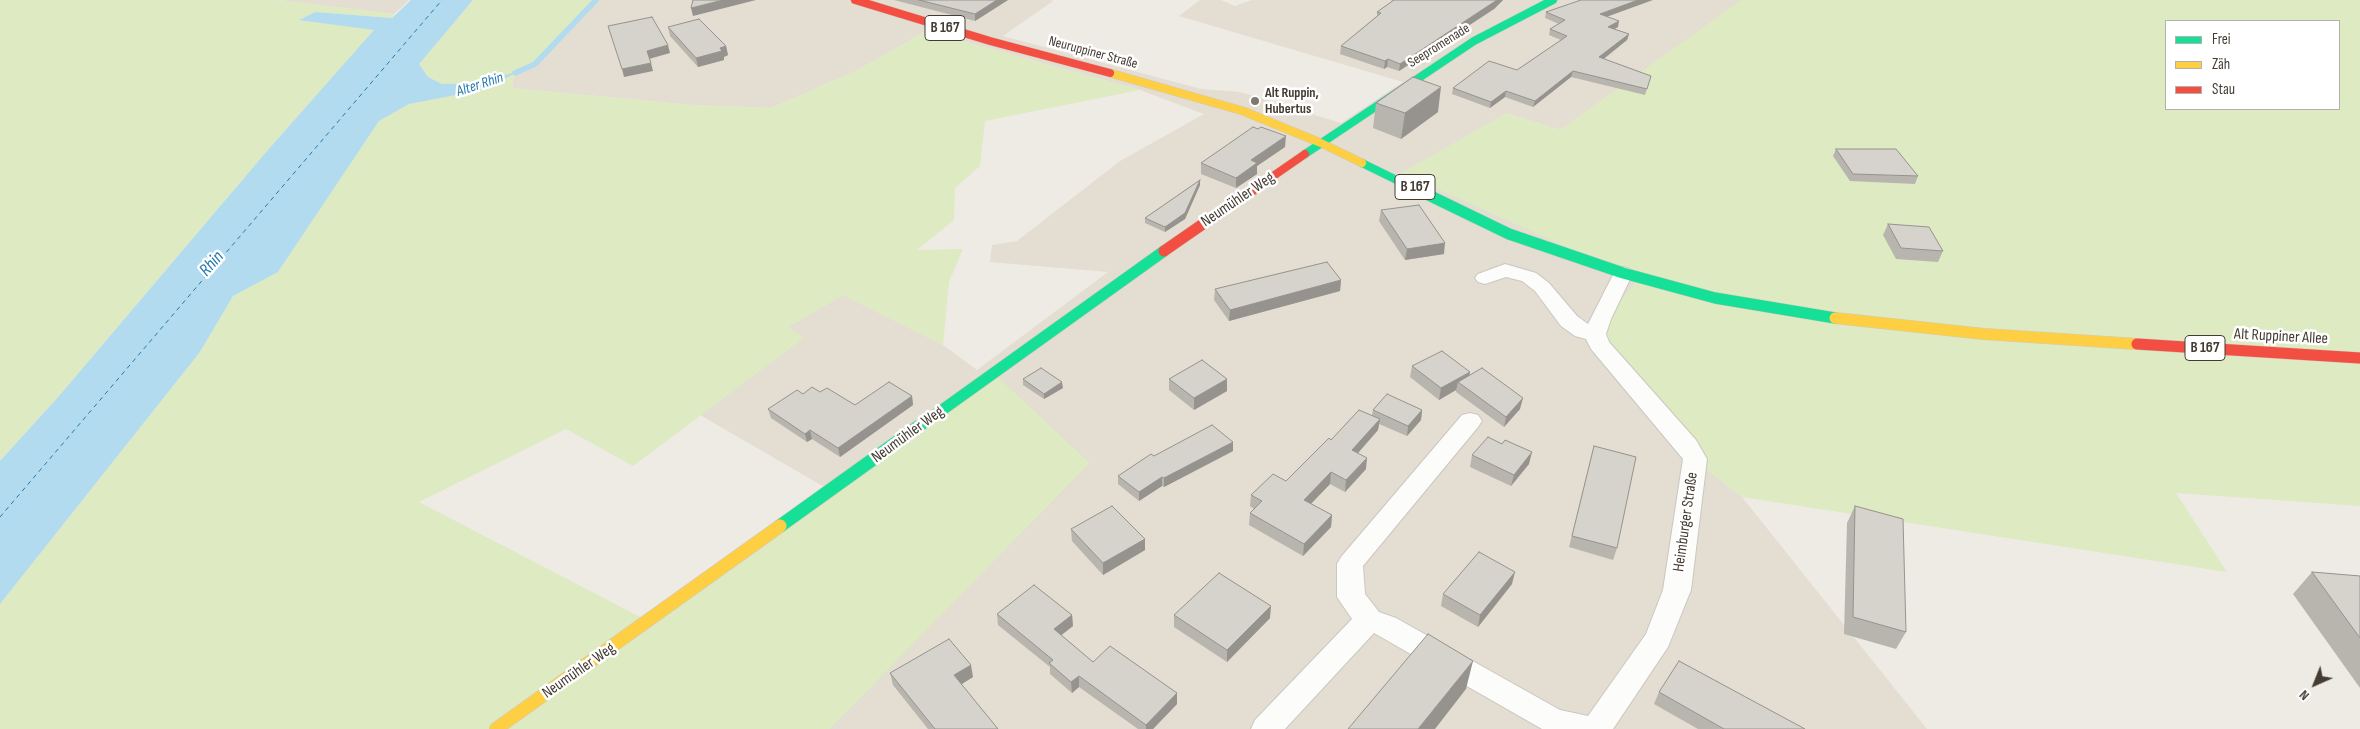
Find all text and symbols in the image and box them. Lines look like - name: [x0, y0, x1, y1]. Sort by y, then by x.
- road number: B 167: [925, 15, 965, 40]
- street label: Seepromenade: [1405, 20, 1473, 72]
- legend: [2165, 20, 2340, 110]
- text: Frei: [2212, 30, 2231, 49]
- street label: Neuruppiner Straße: [1047, 33, 1139, 73]
- text: Zäh: [2212, 55, 2230, 74]
- water label: Alter Rhin: [454, 69, 506, 101]
- text: Stau: [2212, 80, 2235, 99]
- place label: Alt Ruppin, Hubertus: [1265, 85, 1319, 118]
- marker: Alt Ruppin, Hubertus: [1249, 95, 1261, 107]
- street label: Neumühler Weg: [1198, 168, 1278, 232]
- road number: B 167: [1395, 174, 1435, 200]
- water label: Rhin: [195, 247, 229, 281]
- street label: Alt Ruppiner Allee: [2234, 325, 2328, 349]
- road number: B 167: [2185, 336, 2225, 360]
- street label: Neumühler Weg: [868, 402, 948, 468]
- street label: Heimburger Straße: [1669, 471, 1703, 573]
- street label: Neumühler Weg: [539, 639, 619, 703]
- north arrow: [2290, 659, 2340, 709]
- text: N: [2296, 686, 2313, 704]

